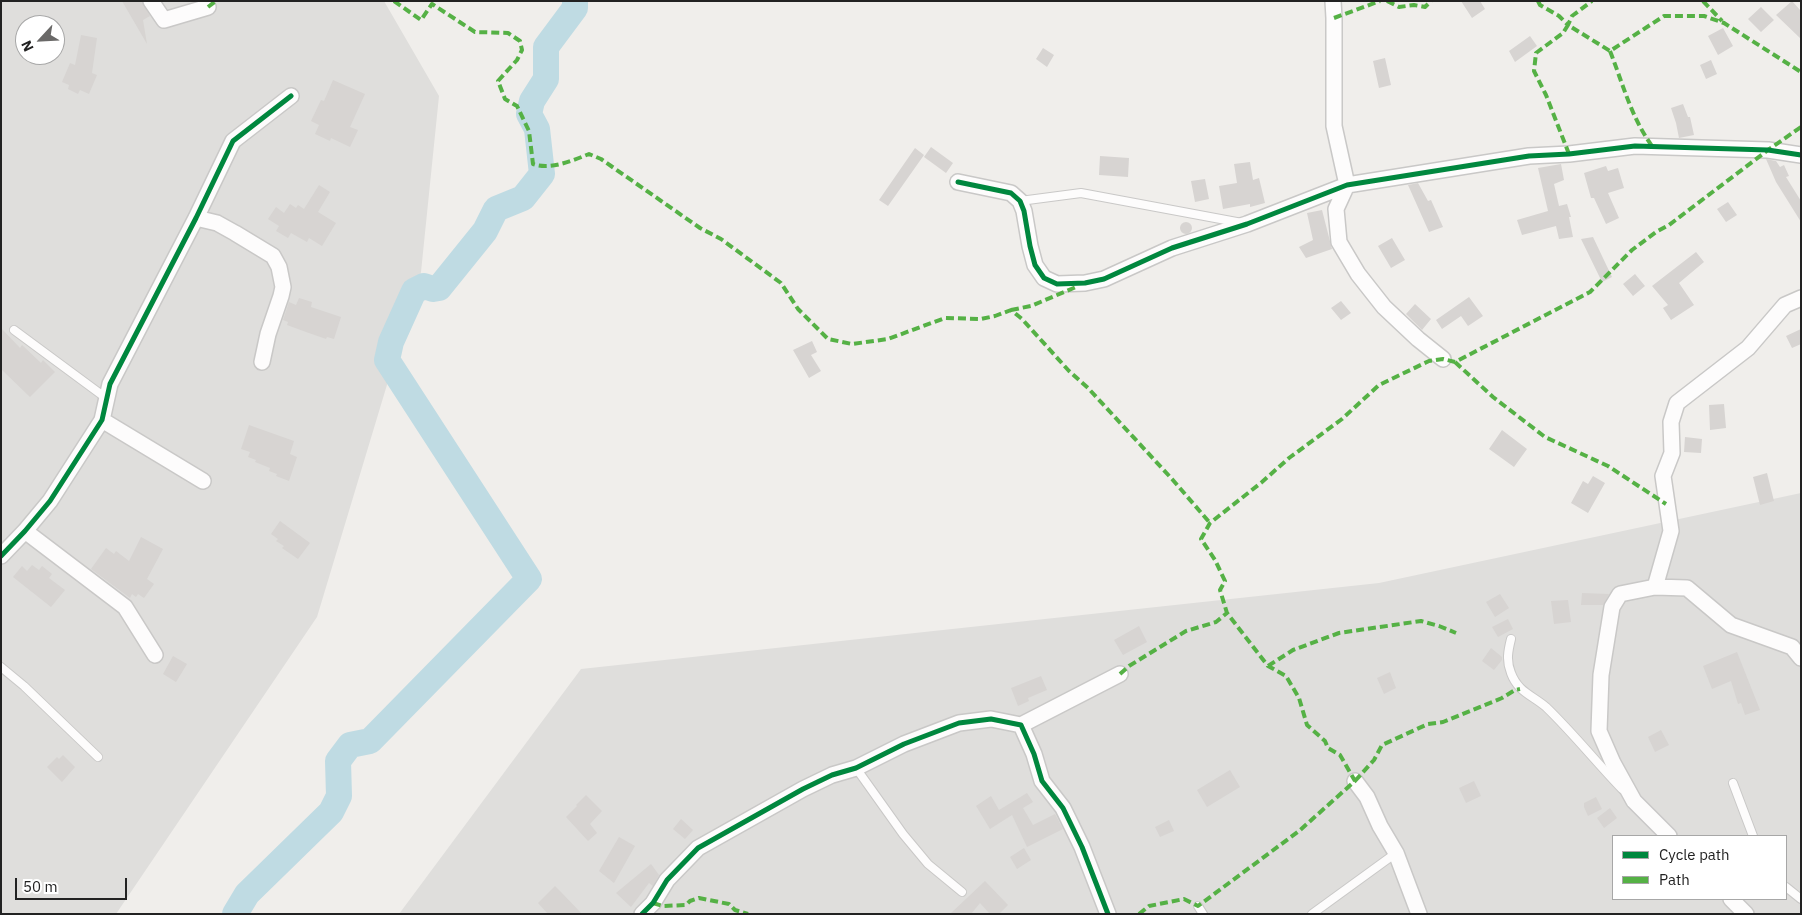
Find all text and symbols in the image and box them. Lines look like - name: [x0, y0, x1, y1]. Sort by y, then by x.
- north arrow: [15, 15, 65, 65]
- text: N: [17, 38, 38, 54]
- legend: [1612, 835, 1787, 900]
- text: Cycle path: [1659, 845, 1730, 864]
- scale bar: [18, 868, 130, 900]
- text: Path: [1659, 870, 1690, 889]
- text: 50 m: [23, 877, 58, 896]

